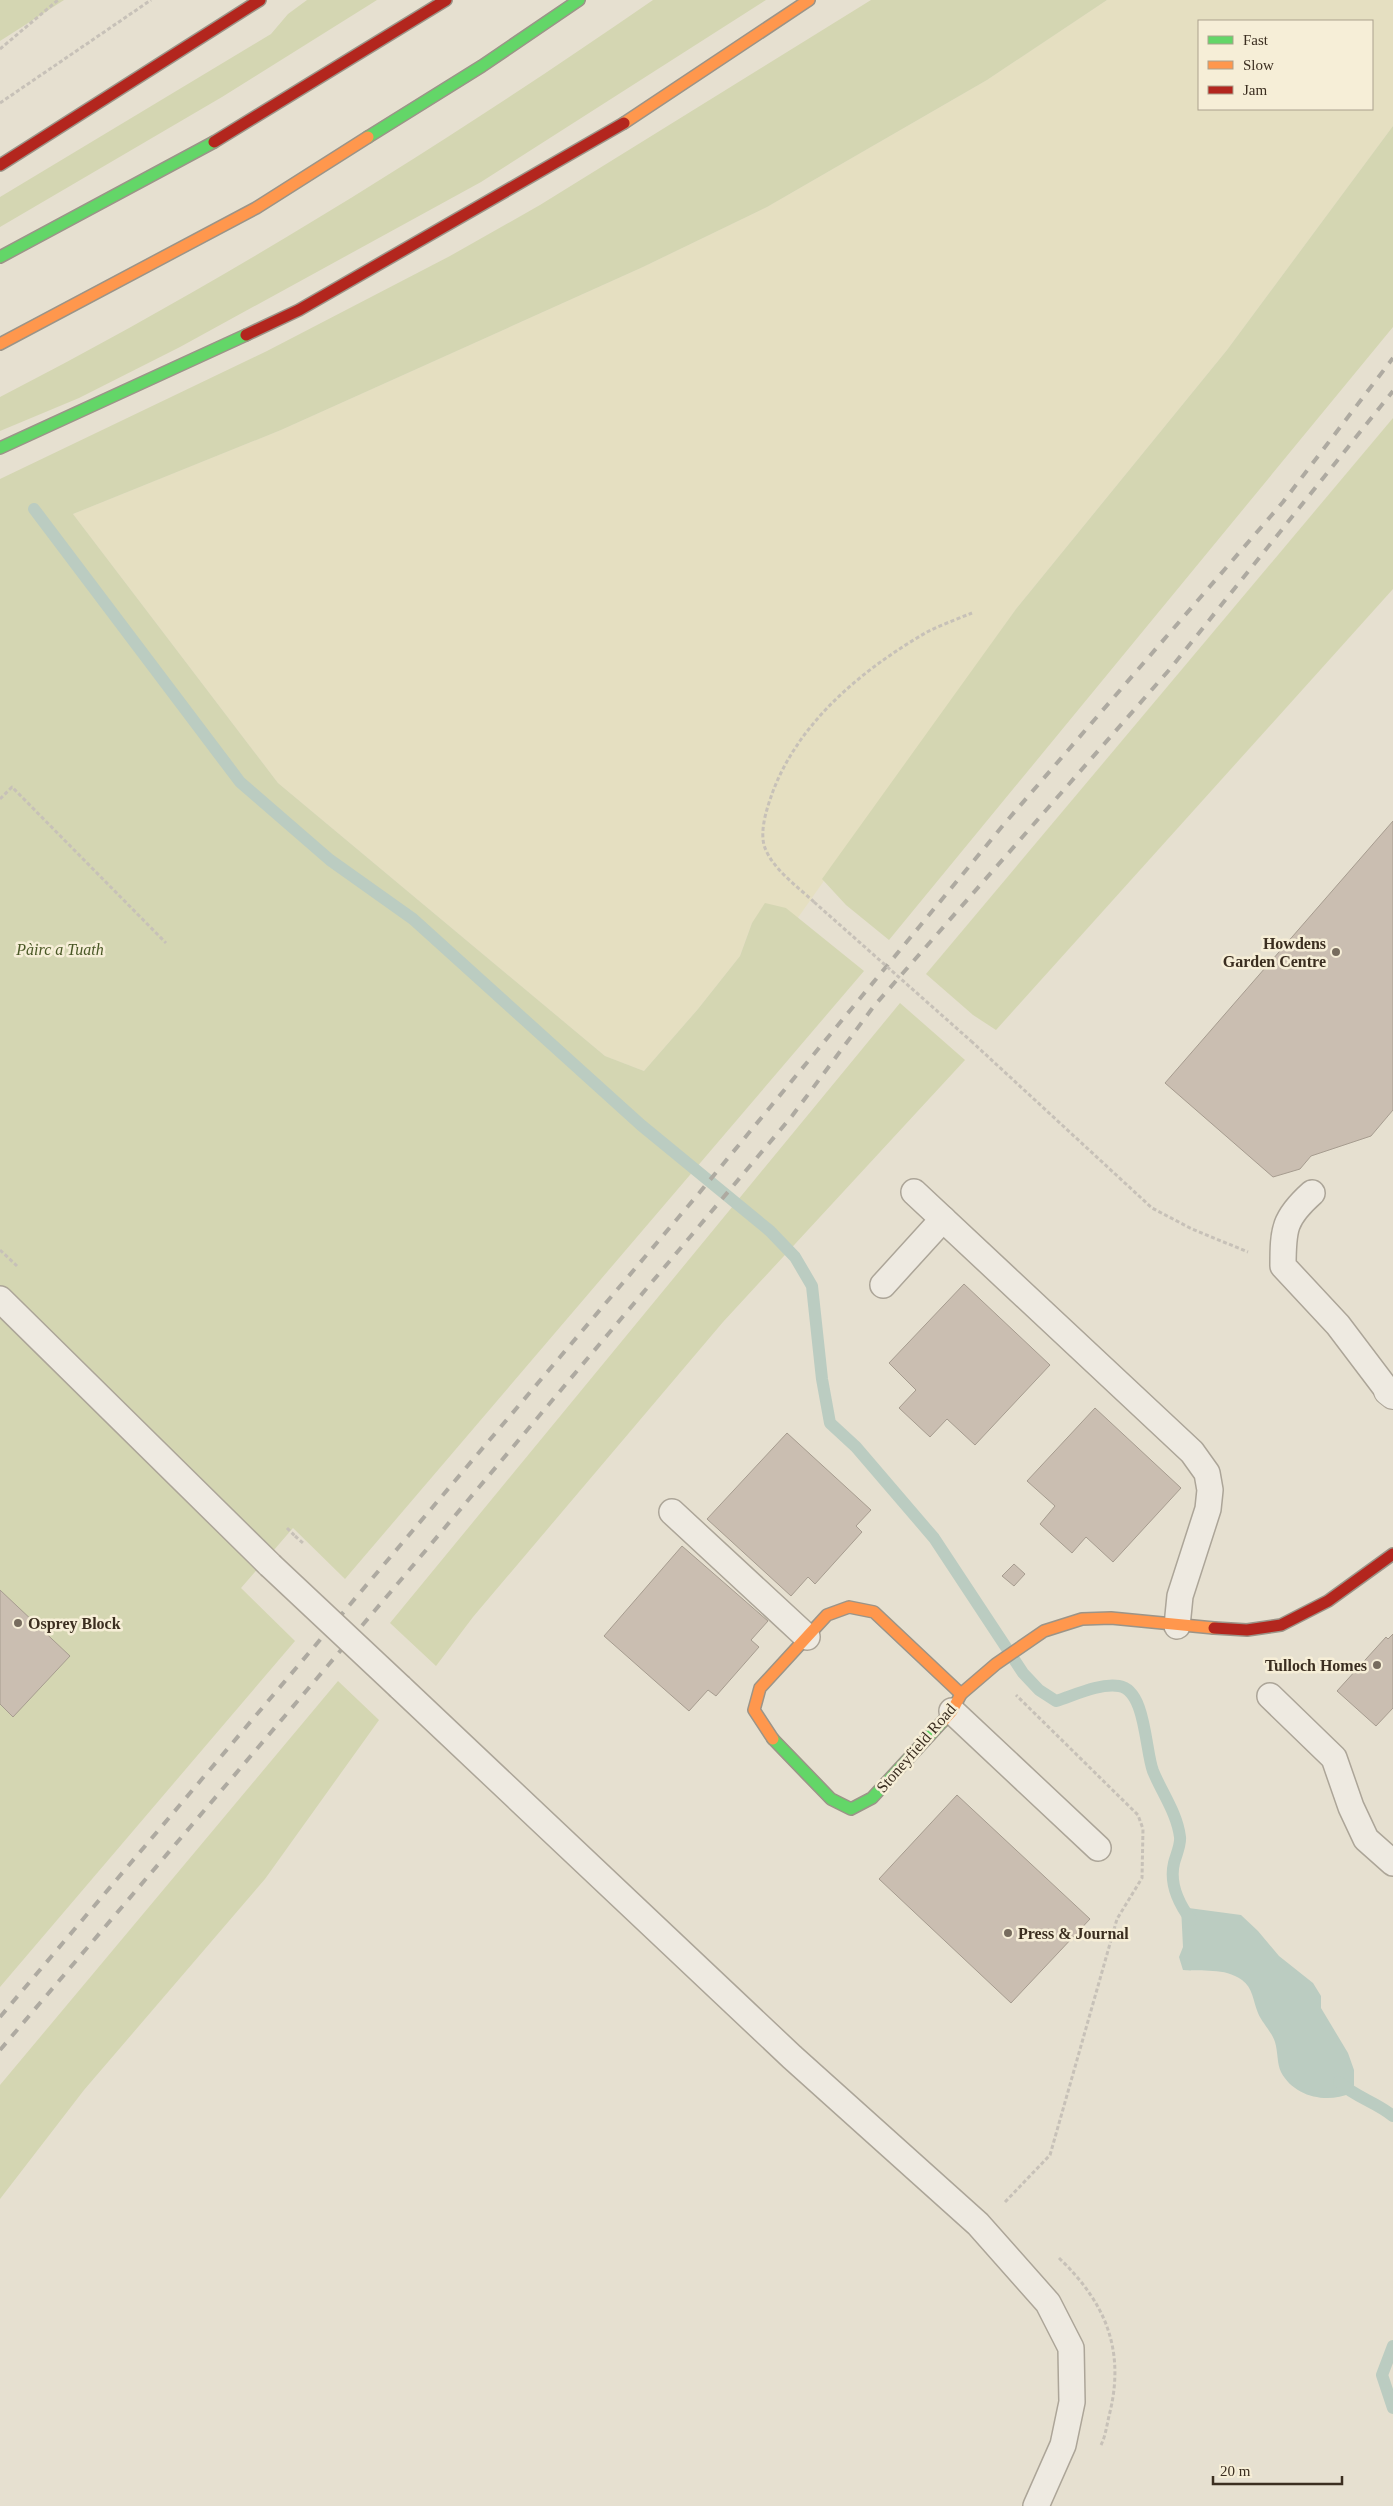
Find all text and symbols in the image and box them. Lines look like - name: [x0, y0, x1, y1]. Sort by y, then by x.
- legend: [1198, 20, 1373, 110]
- text: Fast: [1243, 32, 1269, 48]
- text: Slow: [1243, 57, 1274, 73]
- text: Jam: [1243, 82, 1267, 98]
- place label: Howdens Garden Centre: [1223, 935, 1326, 970]
- park label: Pàirc a Tuath: [15, 941, 104, 958]
- marker: Howdens Garden Centre: [1330, 946, 1342, 958]
- place label: Osprey Block: [28, 1615, 121, 1633]
- marker: Osprey Block: [12, 1617, 24, 1629]
- place label: Tulloch Homes: [1265, 1657, 1367, 1674]
- marker: Tulloch Homes: [1371, 1659, 1383, 1671]
- street label: Stoneyfield Road: [873, 1700, 960, 1796]
- place label: Press & Journal: [1018, 1925, 1129, 1942]
- marker: Press & Journal: [1002, 1927, 1014, 1939]
- scale bar: [1213, 2454, 1342, 2486]
- text: 20 m: [1220, 2463, 1251, 2479]

